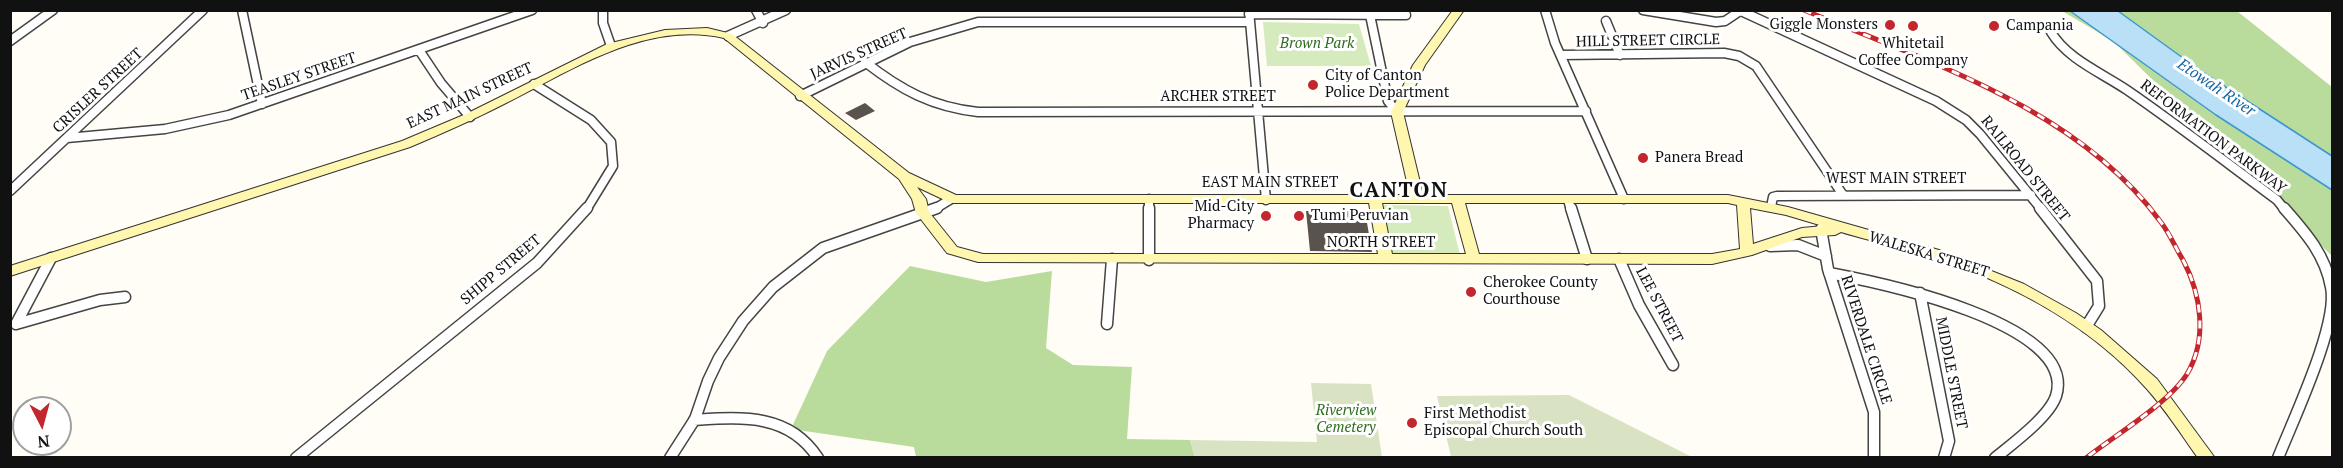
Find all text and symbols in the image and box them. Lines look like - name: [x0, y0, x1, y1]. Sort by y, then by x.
- place label: Giggle Monsters: [1770, 16, 1878, 34]
- place label: Campania: [2006, 17, 2073, 35]
- marker: Giggle Monsters: [1883, 18, 1897, 32]
- marker: Whitetail Coffee Company: [1906, 19, 1920, 33]
- marker: Campania: [1987, 19, 2001, 33]
- street label: JARVIS STREET: [808, 24, 910, 84]
- street label: HILL STREET CIRCLE: [1576, 31, 1720, 51]
- park label: Brown Park: [1280, 35, 1354, 53]
- place label: Whitetail Coffee Company: [1858, 35, 1968, 70]
- street label: CRISLER STREET: [49, 45, 147, 137]
- street label: TEASLEY STREET: [239, 49, 359, 105]
- water label: Etowah River: [2174, 55, 2258, 121]
- street label: EAST MAIN STREET: [404, 59, 536, 133]
- place label: City of Canton Police Department: [1325, 67, 1449, 102]
- street label: REFORMATION PARKWAY: [2137, 76, 2289, 198]
- marker: City of Canton Police Department: [1306, 78, 1320, 92]
- street label: ARCHER STREET: [1160, 88, 1276, 106]
- street label: RAILROAD STREET: [1977, 112, 2073, 226]
- place label: Panera Bread: [1655, 149, 1743, 167]
- marker: Panera Bread: [1636, 151, 1650, 165]
- street label: WEST MAIN STREET: [1826, 170, 1966, 188]
- street label: EAST MAIN STREET: [1202, 174, 1338, 192]
- district label: CANTON: [1350, 178, 1448, 204]
- place label: Mid-City Pharmacy: [1188, 198, 1254, 233]
- place label: Tumi Peruvian: [1311, 207, 1409, 225]
- marker: Mid-City Pharmacy: [1259, 209, 1273, 223]
- marker: Tumi Peruvian: [1292, 209, 1306, 223]
- street label: WALESKA STREET: [1867, 228, 1991, 282]
- street label: SHIPP STREET: [457, 231, 545, 309]
- street label: NORTH STREET: [1327, 234, 1435, 252]
- street label: LEE STREET: [1632, 264, 1686, 346]
- street label: RIVERDALE CIRCLE: [1837, 273, 1895, 407]
- place label: Cherokee County Courthouse: [1483, 274, 1598, 309]
- marker: Cherokee County Courthouse: [1464, 285, 1478, 299]
- street label: MIDDLE STREET: [1931, 315, 1971, 431]
- north arrow: [12, 396, 72, 456]
- park label: Riverview Cemetery: [1316, 402, 1376, 437]
- place label: First Methodist Episcopal Church South: [1424, 405, 1583, 440]
- marker: First Methodist Episcopal Church South: [1405, 416, 1419, 430]
- text: N: [36, 430, 51, 453]

